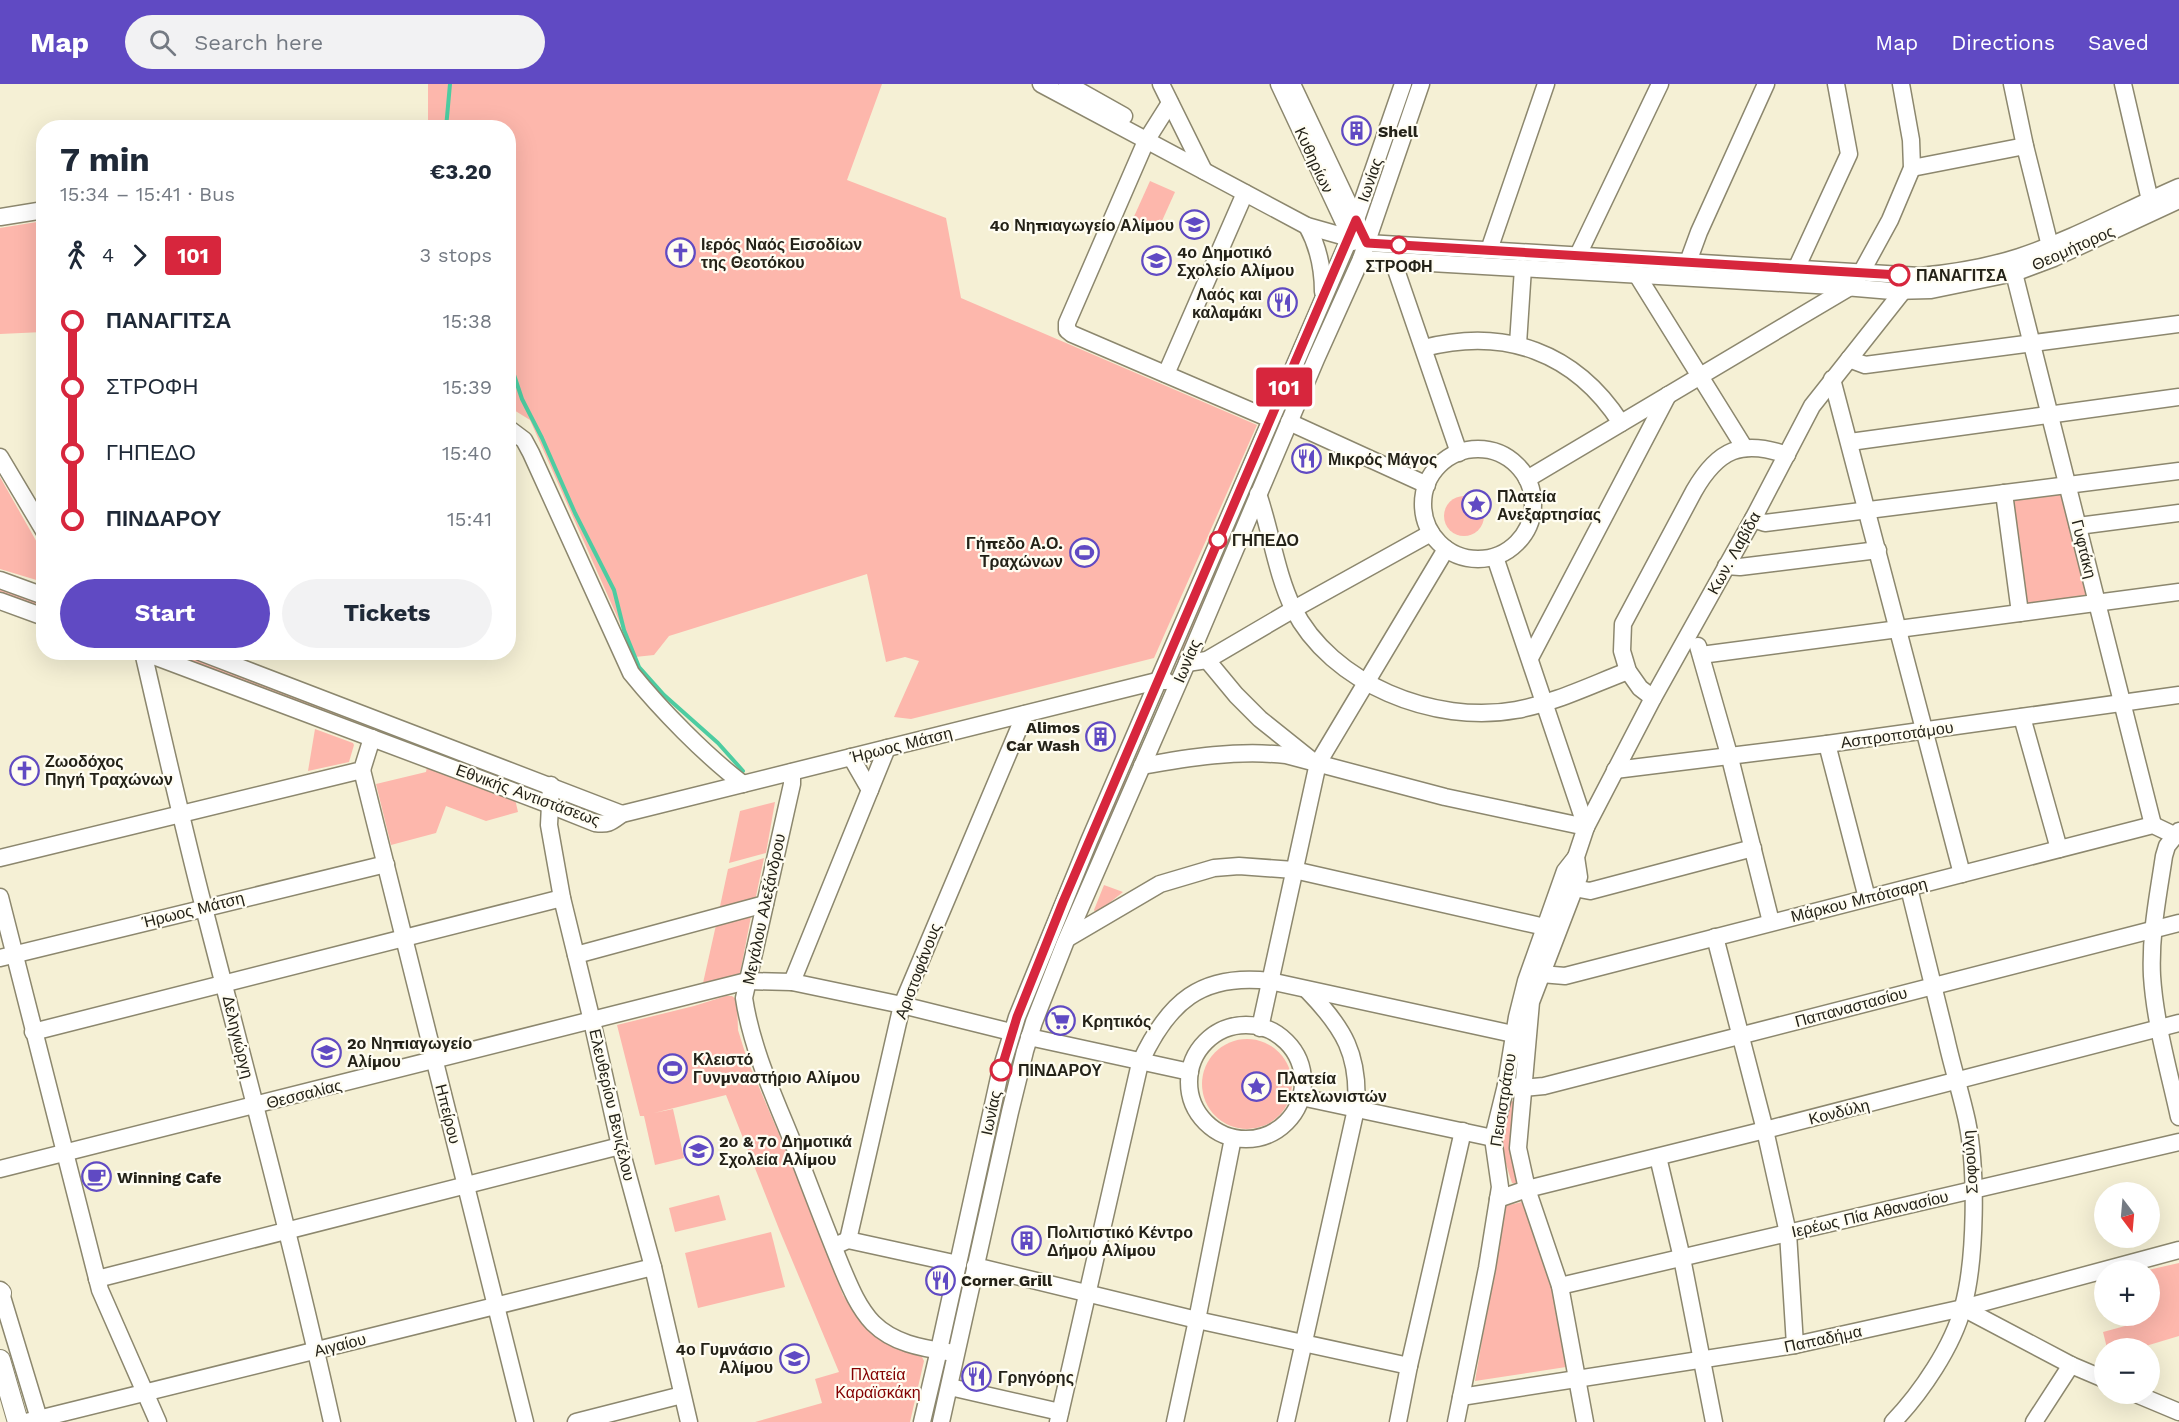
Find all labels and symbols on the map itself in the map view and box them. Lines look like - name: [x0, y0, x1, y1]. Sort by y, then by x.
- building icon: Shell: [1341, 115, 1373, 147]
- place label: Shell: [1378, 122, 1419, 141]
- street label: Κυθηρίων: [1291, 124, 1337, 196]
- street label: Ιωνίας: [1354, 155, 1386, 205]
- school or university icon: 4ο Νηπιαγωγείο Αλίμου: [1179, 209, 1211, 241]
- place label: 4ο Νηπιαγωγείο Αλίμου: [989, 216, 1174, 235]
- street label: Θεομήτορος: [2029, 221, 2117, 275]
- place label: Ιερός Ναός Εισοδίων της Θεοτόκου: [701, 235, 862, 272]
- marker: ΣΤΡΟΦΗ: [1390, 236, 1408, 254]
- church icon: Ιερός Ναός Εισοδίων της Θεοτόκου: [664, 237, 696, 269]
- place label: 4ο Δημοτικό Σχολείο Αλίμου: [1177, 243, 1294, 280]
- school or university icon: 4ο Δημοτικό Σχολείο Αλίμου: [1140, 245, 1172, 277]
- place label: ΣΤΡΟΦΗ: [1365, 257, 1433, 276]
- marker: ΠΑΝΑΓΙΤΣΑ: [1888, 264, 1910, 286]
- place label: ΠΑΝΑΓΙΤΣΑ: [1916, 266, 2008, 285]
- place label: Λαός και καλαμάκι: [1192, 285, 1262, 322]
- restaurant icon: Λαός και καλαμάκι: [1267, 287, 1299, 319]
- line badge: 101: [1250, 368, 1318, 406]
- restaurant icon: Μικρός Μάγος: [1291, 443, 1323, 475]
- place label: Μικρός Μάγος: [1328, 450, 1437, 469]
- place label: Πλατεία Ανεξαρτησίας: [1497, 487, 1601, 524]
- place icon: Πλατεία Ανεξαρτησίας: [1460, 489, 1492, 521]
- street label: Κων. Λαβίδα: [1703, 508, 1765, 598]
- street label: Γυφτάκη: [2068, 518, 2100, 580]
- marker: ΓΗΠΕΔΟ: [1209, 531, 1227, 549]
- place label: ΓΗΠΕΔΟ: [1232, 531, 1299, 550]
- place label: Γήπεδο Α.Ο. Τραχώνων: [966, 534, 1063, 571]
- sports icon: Γήπεδο Α.Ο. Τραχώνων: [1068, 536, 1100, 568]
- street label: Ιωνίας: [1169, 636, 1205, 686]
- place label: Alimos Car Wash: [1006, 718, 1080, 755]
- street label: Ασπροποτάμου: [1839, 718, 1955, 752]
- building icon: Alimos Car Wash: [1085, 720, 1117, 752]
- street label: Ήρωος Μάτση: [847, 723, 954, 767]
- place label: Ζωοδόχος Πηγή Τραχώνων: [45, 752, 173, 789]
- church icon: Ζωοδόχος Πηγή Τραχώνων: [8, 754, 40, 786]
- street label: Εθνικής Αντιστάσεως: [453, 760, 603, 830]
- street label: Μεγάλου Αλεξάνδρου: [739, 832, 789, 986]
- street label: Μάρκου Μπότσαρη: [1789, 874, 1929, 926]
- street label: Ήρωος Μάτση: [139, 888, 246, 932]
- street label: Αριστοφάνους: [891, 920, 945, 1022]
- street label: Παπαναστασίου: [1793, 983, 1909, 1031]
- street label: Δεληγιώργη: [219, 994, 257, 1080]
- supermarket icon: Κρητικός: [1045, 1005, 1077, 1037]
- place label: Κρητικός: [1082, 1012, 1151, 1031]
- street label: Ελευθερίου Βενιζέλου: [585, 1027, 639, 1183]
- place label: 2ο Νηπιαγωγείο Αλίμου: [347, 1034, 472, 1071]
- school or university icon: 2ο Νηπιαγωγείο Αλίμου: [310, 1036, 342, 1068]
- place label: Κλειστό Γυνμναστήριο Αλίμου: [693, 1050, 860, 1087]
- sports icon: Κλειστό Γυνμναστήριο Αλίμου: [656, 1052, 688, 1084]
- street label: Πεισιστράτου: [1486, 1052, 1520, 1148]
- marker: ΠΙΝΔΑΡΟΥ: [990, 1059, 1012, 1081]
- place label: ΠΙΝΔΑΡΟΥ: [1018, 1061, 1102, 1080]
- place label: Πλατεία Εκτελωνιστών: [1277, 1069, 1387, 1106]
- place icon: Πλατεία Εκτελωνιστών: [1240, 1071, 1272, 1103]
- street label: Θεσσαλίας: [264, 1075, 344, 1113]
- street label: Ηπείρου: [431, 1082, 465, 1146]
- street label: Ιωνίας: [977, 1089, 1005, 1137]
- street label: Κονδύλη: [1807, 1095, 1871, 1129]
- street label: Σοφούλη: [1958, 1130, 1982, 1194]
- place label: 2ο & 7ο Δημοτικά Σχολεία Αλίμου: [719, 1132, 852, 1169]
- school or university icon: 2ο & 7ο Δημοτικά Σχολεία Αλίμου: [682, 1134, 714, 1166]
- cafe icon: Winning Cafe: [80, 1161, 112, 1193]
- place label: Winning Cafe: [117, 1168, 222, 1187]
- north arrow: [2094, 1182, 2160, 1248]
- street label: Ιερέως Πία Αθανασίου: [1790, 1187, 1950, 1241]
- place label: Πολιτιστικό Κέντρο Δήμου Αλίμου: [1047, 1223, 1193, 1260]
- building icon: Πολιτιστικό Κέντρο Δήμου Αλίμου: [1010, 1225, 1042, 1257]
- restaurant icon: Corner Grill: [924, 1264, 956, 1296]
- place label: Corner Grill: [961, 1271, 1053, 1290]
- street label: Παπαδήμα: [1782, 1322, 1864, 1356]
- street label: Αιγαίου: [312, 1329, 368, 1361]
- place label: 4ο Γυμνάσιο Αλίμου: [676, 1340, 773, 1377]
- school or university icon: 4ο Γυμνάσιο Αλίμου: [778, 1342, 810, 1374]
- restaurant icon: Γρηγόρης: [961, 1361, 993, 1393]
- park label: Πλατεία Καραϊσκάκη: [835, 1365, 921, 1402]
- place label: Γρηγόρης: [998, 1368, 1074, 1387]

